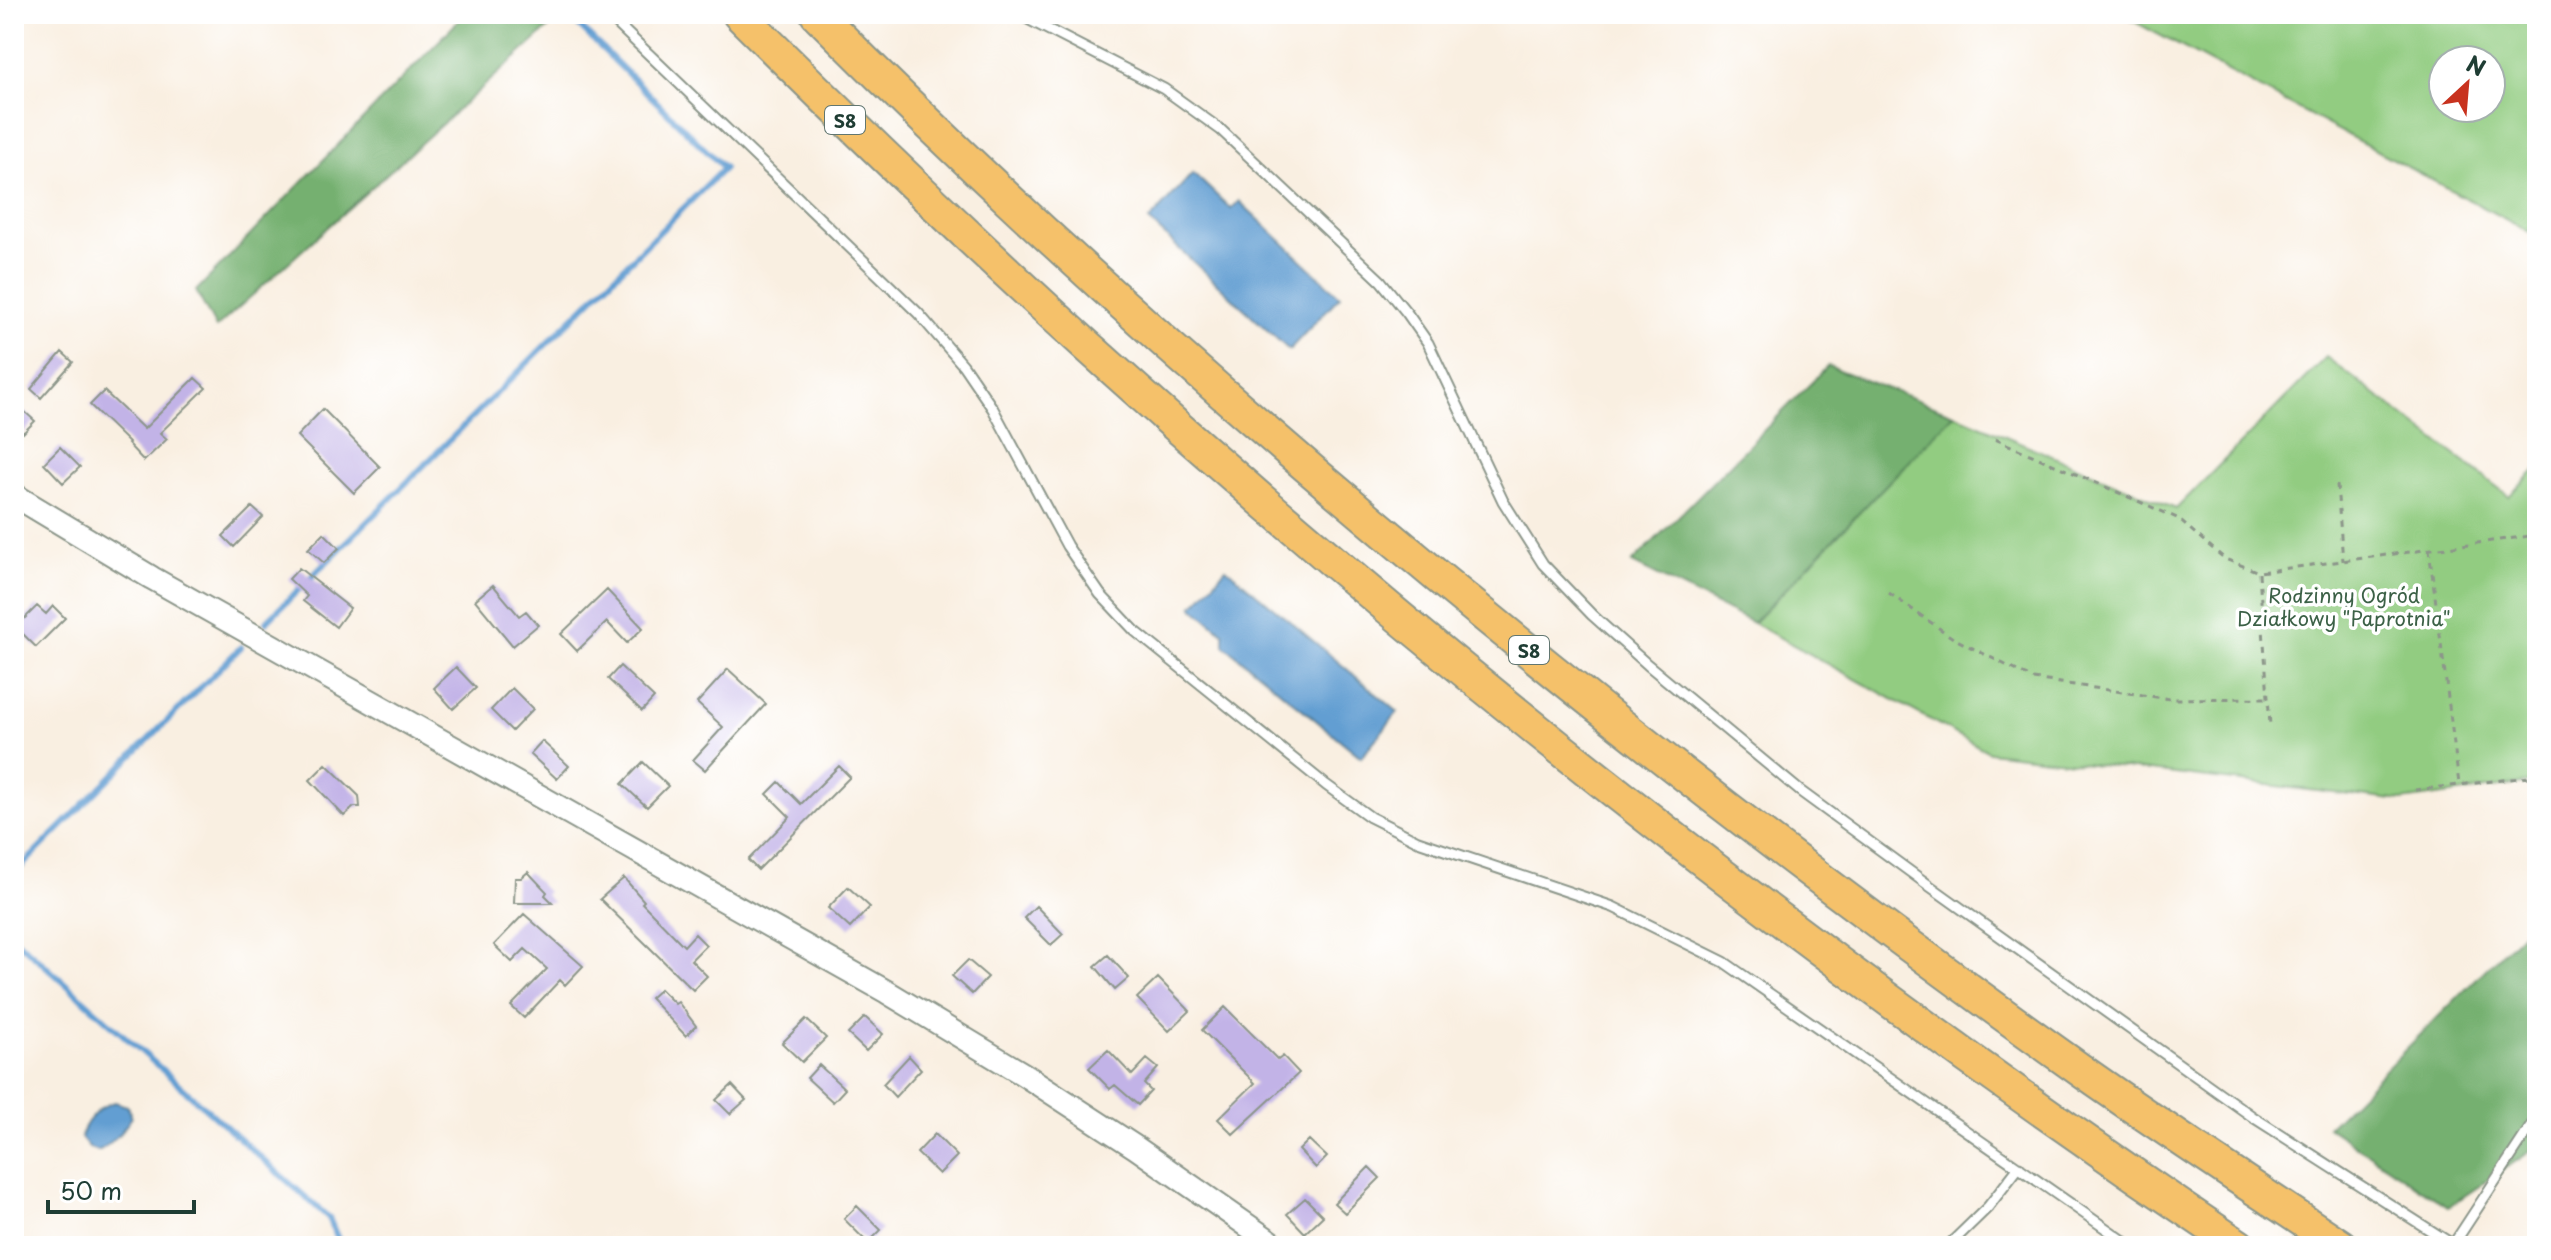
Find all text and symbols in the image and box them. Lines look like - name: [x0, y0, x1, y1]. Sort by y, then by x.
- north arrow: [2427, 44, 2507, 124]
- text: N: [2461, 46, 2491, 83]
- road number: S8: [825, 106, 865, 134]
- park label: Rodzinny Ogród Działkowy "Paprotnia": [2237, 580, 2451, 633]
- road number: S8: [1509, 636, 1549, 664]
- scale bar: [48, 1164, 194, 1214]
- text: 50 m: [60, 1172, 122, 1208]

